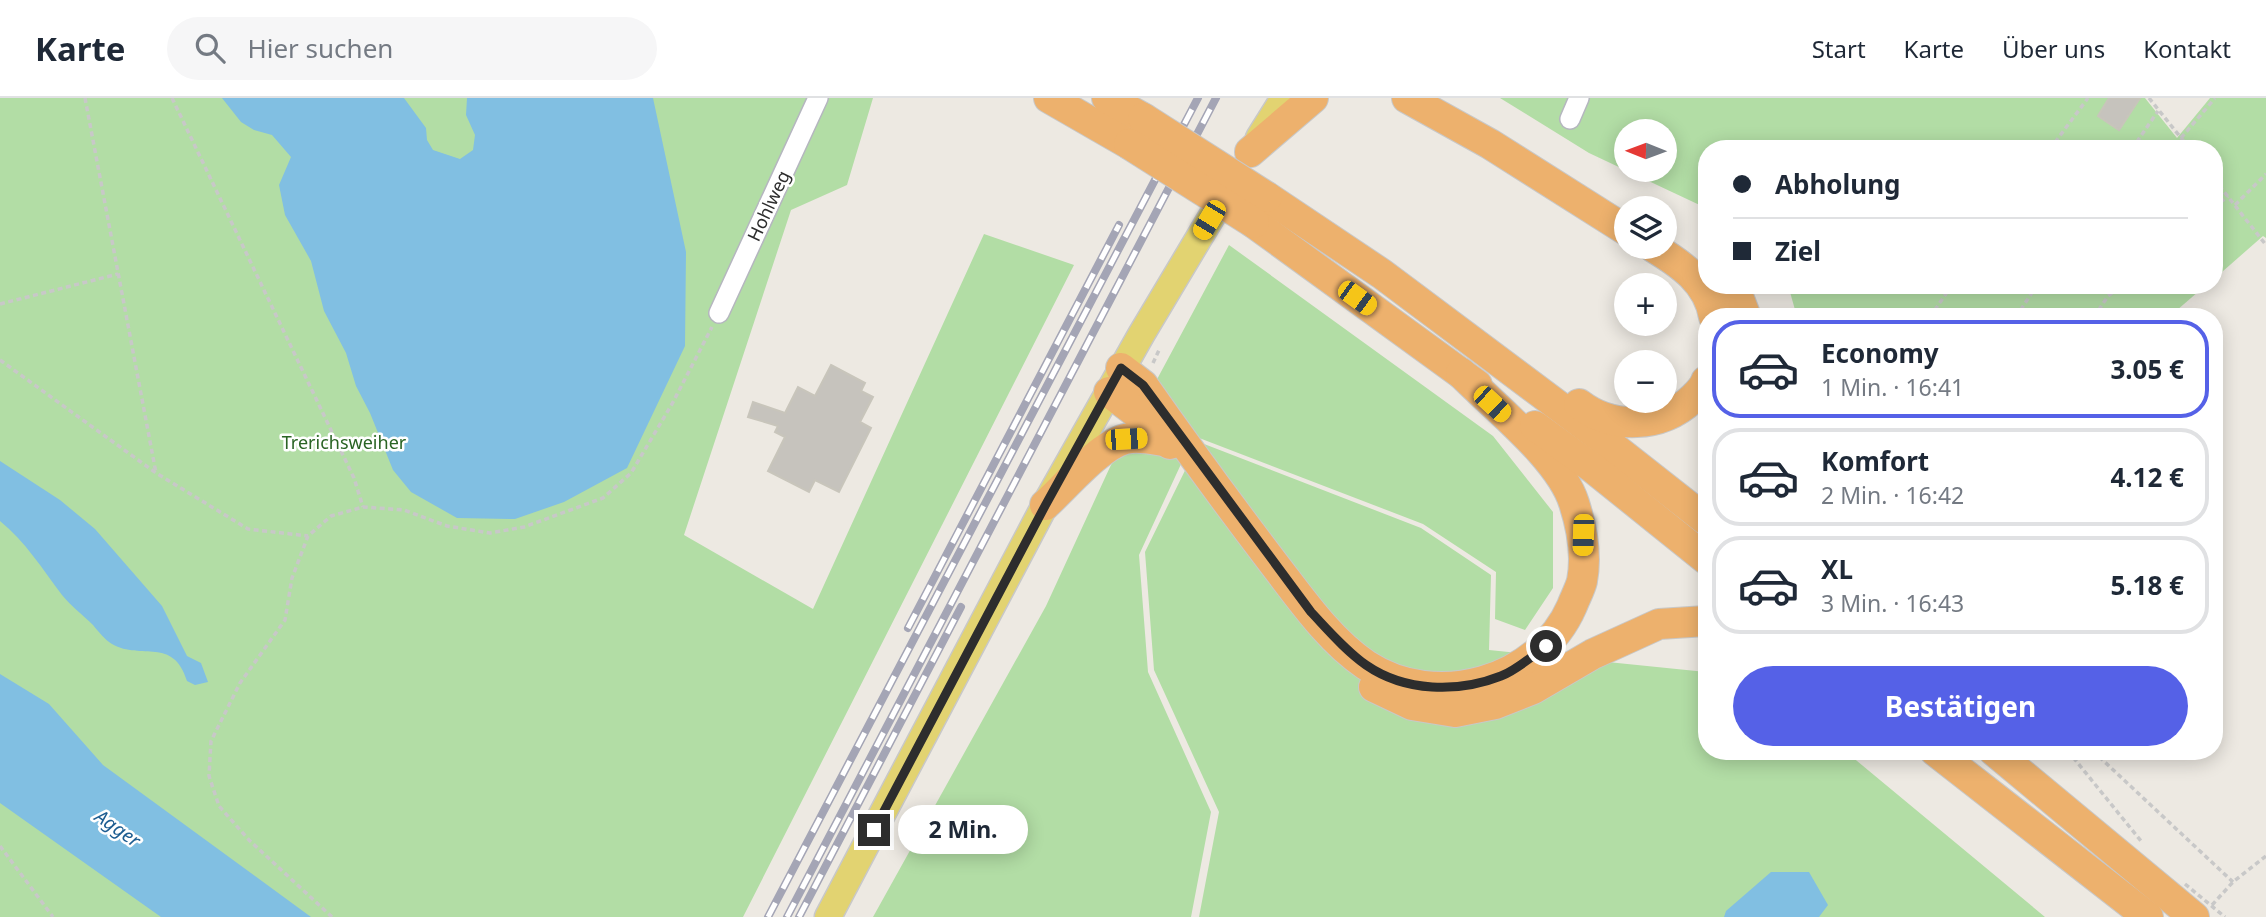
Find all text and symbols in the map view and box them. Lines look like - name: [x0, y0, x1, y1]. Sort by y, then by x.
- search box: [167, 17, 657, 80]
- text: Karte: [35, 26, 125, 71]
- icon: search: [191, 29, 229, 67]
- text: Hier suchen: [247, 30, 393, 66]
- text: Start: [1812, 32, 1866, 65]
- text: Karte: [1904, 32, 1964, 65]
- text: Über uns: [2002, 32, 2105, 65]
- text: Kontakt: [2143, 32, 2231, 65]
- north arrow: [1614, 119, 1676, 182]
- map controls: [1614, 119, 1677, 413]
- street label: Hohlweg: [741, 166, 795, 245]
- text: Abholung: [1775, 166, 1901, 202]
- button: layers: [1614, 196, 1677, 259]
- car: [1190, 197, 1229, 243]
- text: Ziel: [1775, 233, 1821, 269]
- button: +: [1614, 273, 1677, 336]
- car: [1334, 277, 1381, 319]
- text: Economy: [1821, 335, 1939, 371]
- icon: car: [1737, 338, 1800, 401]
- button: −: [1614, 350, 1677, 413]
- text: 3.05 €: [2110, 351, 2184, 387]
- text: 1 Min. · 16:41: [1821, 371, 1964, 403]
- car: [1470, 382, 1515, 426]
- car: [1105, 427, 1148, 451]
- park label: Trerichsweiher: [282, 430, 407, 454]
- text: Komfort: [1821, 443, 1929, 479]
- icon: car: [1737, 446, 1800, 509]
- text: 4.12 €: [2110, 459, 2184, 495]
- text: 2 Min. · 16:42: [1821, 479, 1964, 511]
- car: [1572, 514, 1595, 556]
- text: XL: [1821, 551, 1853, 587]
- icon: car: [1737, 554, 1800, 617]
- text: 5.18 €: [2110, 567, 2184, 603]
- text: 3 Min. · 16:43: [1821, 587, 1964, 619]
- route start: [1530, 630, 1562, 662]
- button: Bestätigen: [1733, 666, 2188, 746]
- water label: Agger: [89, 802, 147, 854]
- callout: 2 Min.: [898, 806, 1028, 854]
- text: 2 Min.: [928, 813, 998, 845]
- route end: [858, 814, 890, 846]

